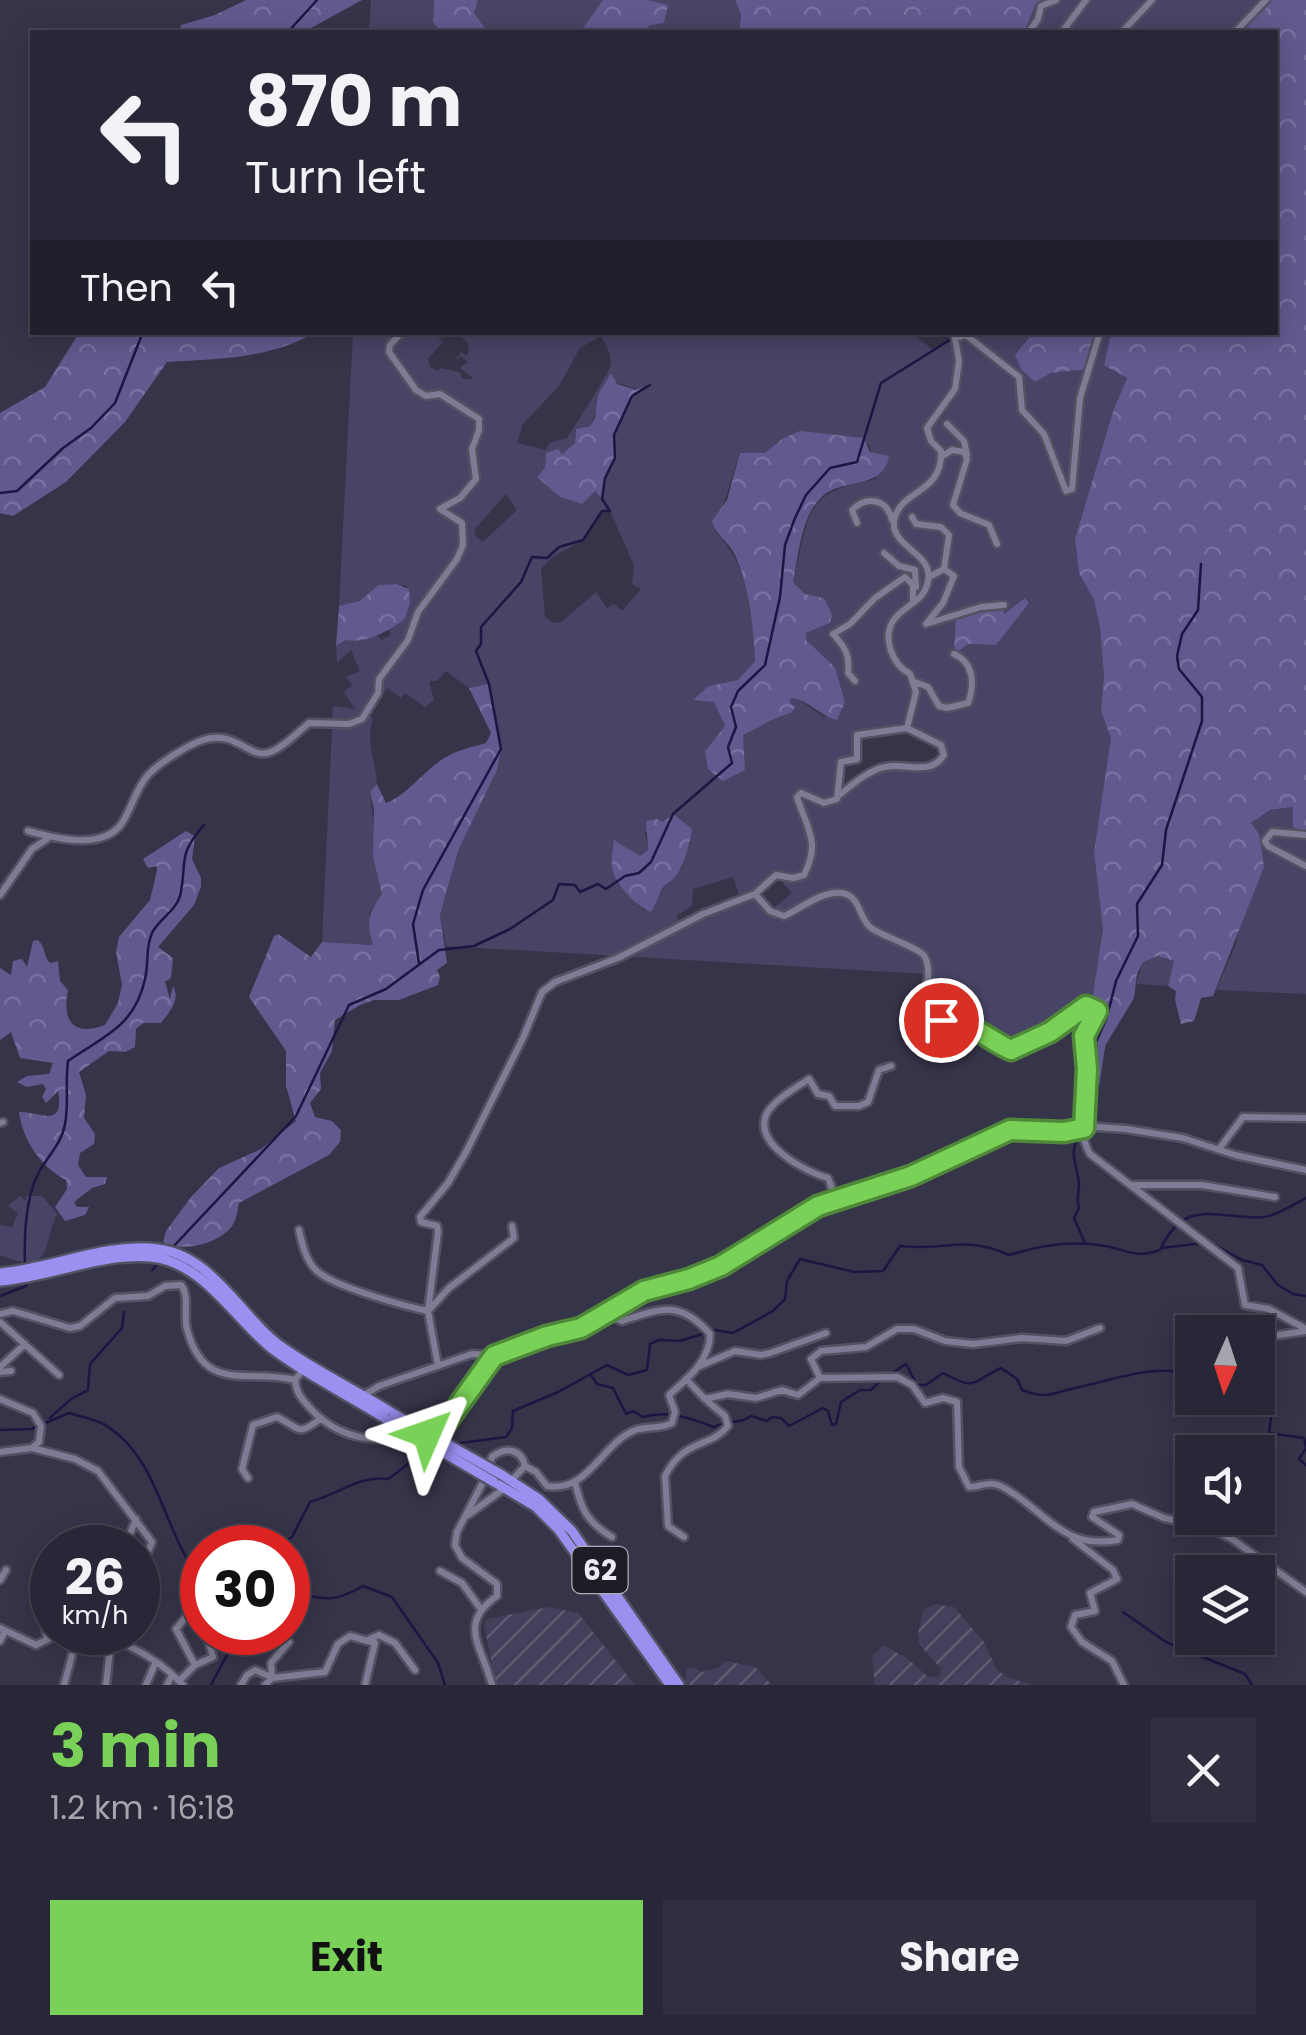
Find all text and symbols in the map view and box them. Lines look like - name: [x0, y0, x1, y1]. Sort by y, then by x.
- text: 870 m: [245, 52, 462, 151]
- icon: left: [80, 70, 210, 200]
- text: Turn left: [245, 146, 426, 209]
- icon: left: [193, 260, 248, 315]
- text: Then: [80, 261, 173, 314]
- pin: [899, 978, 984, 1063]
- icon: arrive: [914, 993, 969, 1048]
- north arrow: [1175, 1315, 1275, 1415]
- map controls: [1175, 1315, 1275, 1655]
- position arrow: [375, 1382, 479, 1486]
- button: sound: [1175, 1435, 1275, 1535]
- speed limit sign: 30: [180, 1525, 310, 1655]
- text: 26: [65, 1542, 125, 1613]
- road number: 62: [572, 1547, 628, 1593]
- button: layers: [1175, 1555, 1275, 1655]
- text: km/h: [62, 1598, 128, 1633]
- text: 3 min: [50, 1704, 221, 1788]
- button: close: [1151, 1718, 1256, 1823]
- text: 1.2 km · 16:18: [50, 1785, 235, 1830]
- button: Exit: [50, 1900, 643, 2015]
- button: Share: [663, 1900, 1256, 2015]

